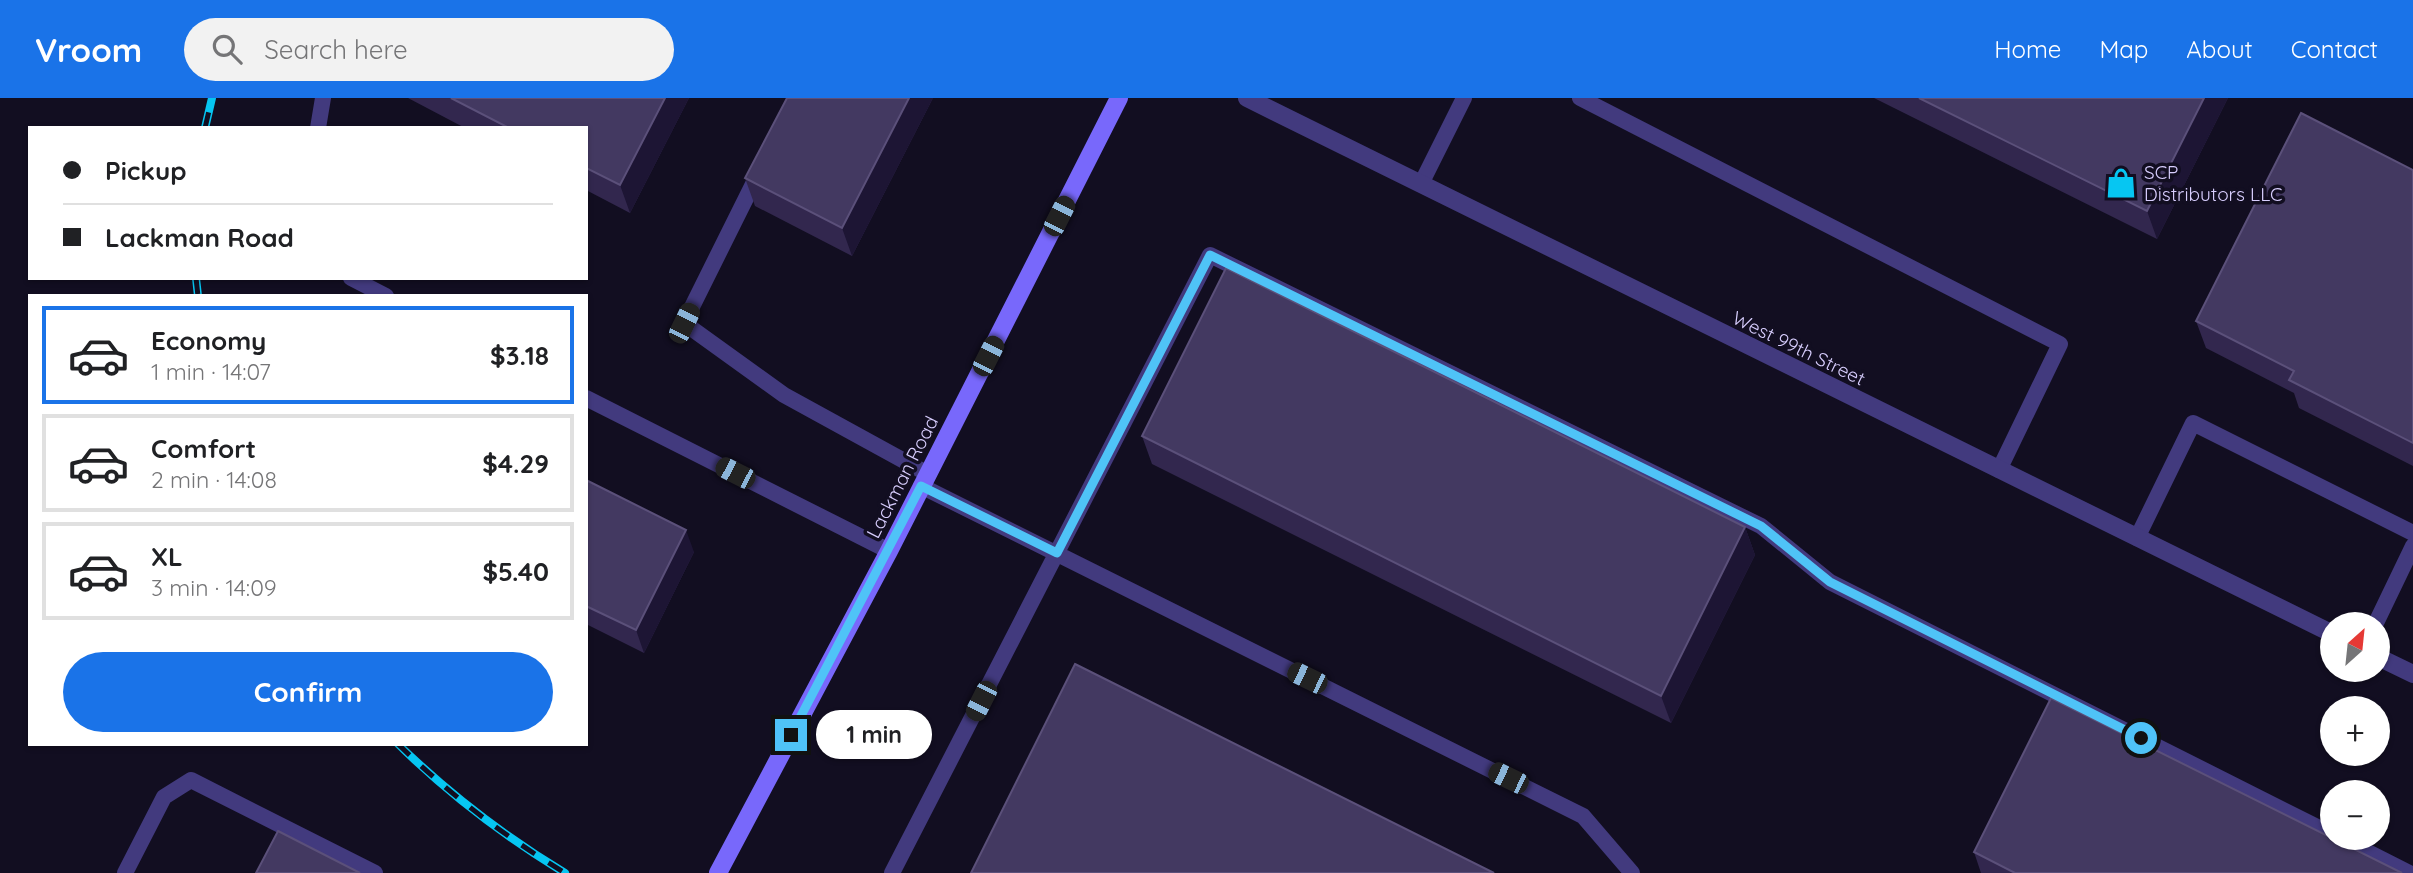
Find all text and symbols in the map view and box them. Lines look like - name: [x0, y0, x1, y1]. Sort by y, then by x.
- search box: [184, 18, 674, 81]
- text: Vroom: [35, 29, 142, 70]
- icon: search: [208, 30, 246, 68]
- text: Search here: [264, 33, 408, 66]
- text: Home: [1994, 34, 2061, 64]
- text: Map: [2099, 34, 2148, 64]
- text: About: [2186, 34, 2253, 64]
- text: Contact: [2291, 34, 2378, 64]
- text: Pickup: [105, 154, 187, 187]
- place label: SCP Distributors LLC: [2144, 160, 2282, 206]
- shop icon: SCP Distributors LLC: [2104, 166, 2138, 200]
- car: [1041, 193, 1078, 239]
- text: Lackman Road: [105, 221, 294, 254]
- car: [666, 300, 703, 346]
- street label: West 99th Street: [1729, 305, 1869, 391]
- icon: car: [67, 324, 130, 387]
- text: Economy: [151, 324, 266, 357]
- car: [970, 333, 1007, 379]
- text: $3.18: [490, 339, 549, 372]
- text: 1 min · 14:07: [151, 357, 271, 386]
- street label: Lackman Road: [861, 412, 943, 542]
- icon: car: [67, 432, 130, 495]
- text: Comfort: [151, 432, 256, 465]
- text: $4.29: [482, 447, 549, 480]
- car: [712, 454, 759, 492]
- text: 2 min · 14:08: [151, 465, 277, 494]
- icon: car: [67, 540, 130, 603]
- text: XL: [151, 540, 183, 573]
- text: $5.40: [483, 555, 549, 588]
- text: 3 min · 14:09: [151, 573, 277, 602]
- north arrow: [2320, 612, 2390, 682]
- map controls: [2320, 612, 2390, 850]
- button: Confirm: [63, 652, 553, 732]
- car: [1284, 659, 1331, 697]
- car: [963, 678, 1000, 724]
- button: +: [2320, 696, 2390, 766]
- callout: 1 min: [816, 710, 931, 760]
- route end: [775, 719, 807, 751]
- text: 1 min: [846, 720, 902, 749]
- route start: [2125, 722, 2157, 754]
- car: [1485, 759, 1532, 797]
- button: −: [2320, 780, 2390, 850]

